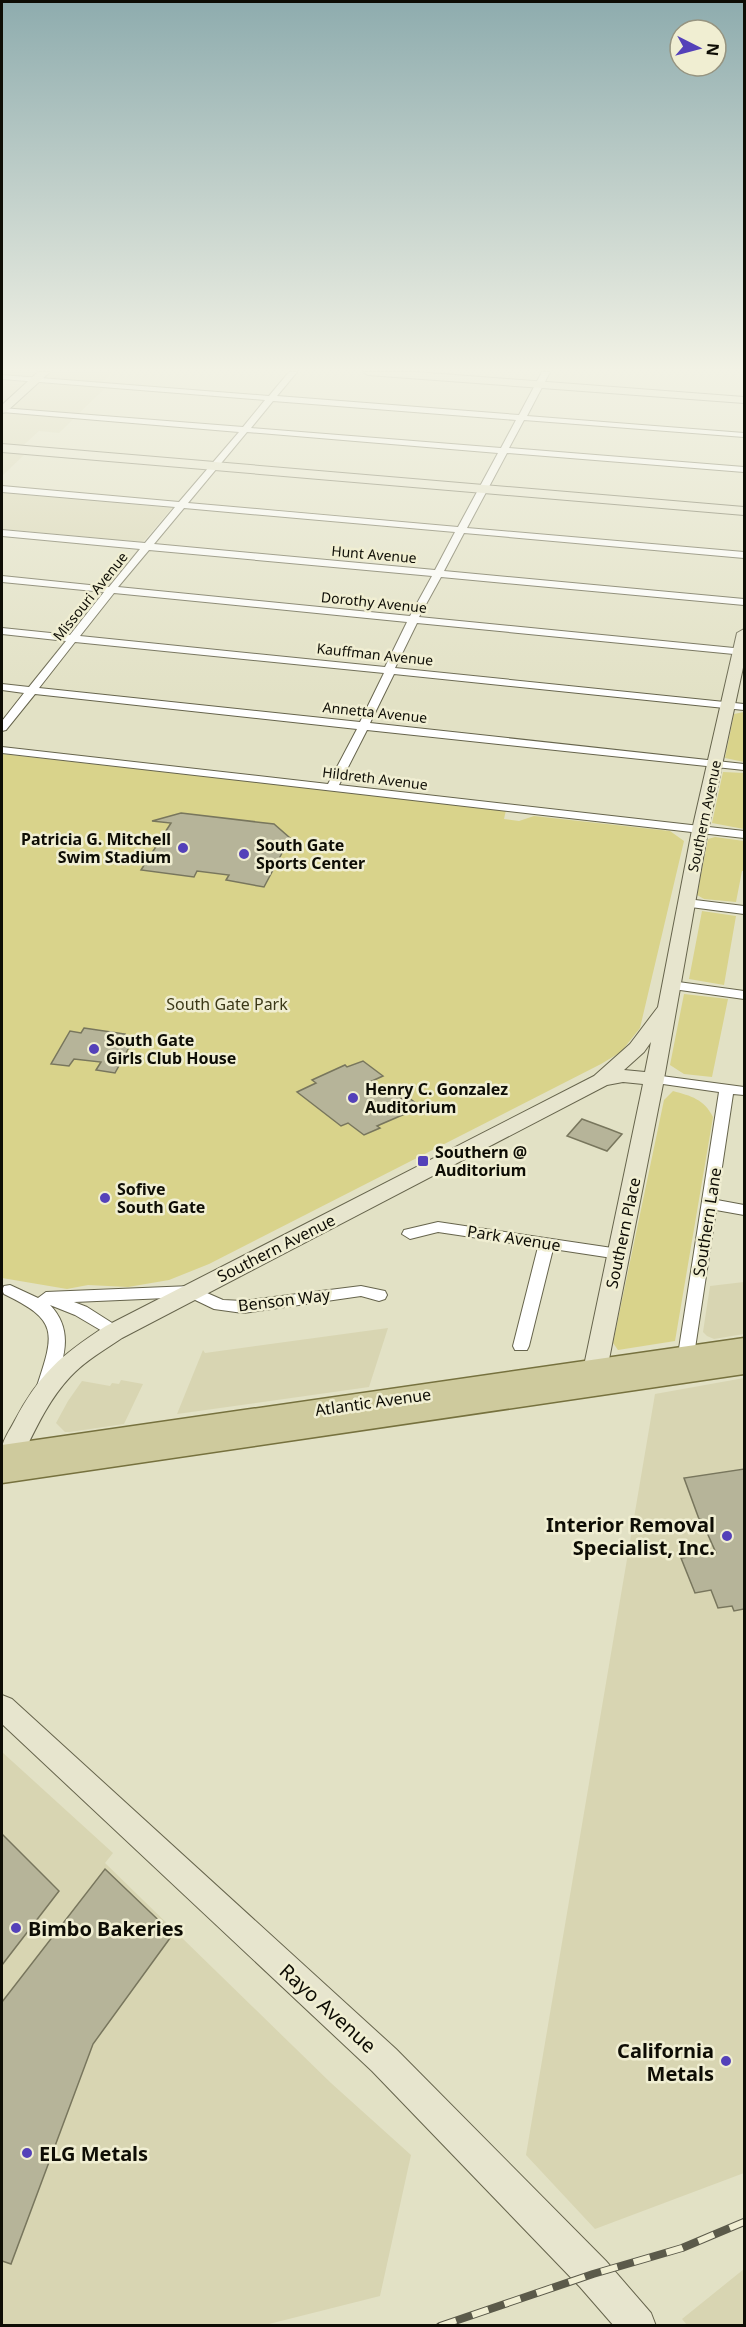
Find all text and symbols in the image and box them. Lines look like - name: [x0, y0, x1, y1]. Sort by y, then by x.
- north arrow: [668, 18, 728, 78]
- text: N: [701, 42, 725, 57]
- street label: Hunt Avenue: [331, 541, 418, 567]
- street label: Missouri Avenue: [48, 548, 132, 644]
- street label: Dorothy Avenue: [320, 587, 428, 617]
- street label: Kauffman Avenue: [316, 638, 434, 670]
- street label: Annetta Avenue: [322, 697, 428, 727]
- street label: Southern Avenue: [683, 758, 725, 874]
- street label: Hildreth Avenue: [321, 762, 429, 794]
- place label: Patricia G. Mitchell Swim Stadium: [21, 828, 171, 868]
- place label: South Gate Sports Center: [256, 834, 365, 874]
- marker: Patricia G. Mitchell Swim Stadium: [176, 841, 190, 855]
- marker: South Gate Sports Center: [237, 847, 251, 861]
- park label: South Gate Park: [166, 993, 288, 1015]
- place label: South Gate Girls Club House: [106, 1029, 236, 1069]
- marker: South Gate Girls Club House: [87, 1042, 101, 1056]
- place label: Henry C. Gonzalez Auditorium: [365, 1078, 508, 1118]
- marker: Henry C. Gonzalez Auditorium: [346, 1091, 360, 1105]
- place label: Southern @ Auditorium: [435, 1141, 527, 1181]
- marker: Southern @ Auditorium: [416, 1154, 430, 1168]
- street label: Southern Lane: [688, 1166, 726, 1278]
- street label: Southern Place: [600, 1175, 646, 1291]
- place label: Sofive South Gate: [117, 1178, 205, 1218]
- marker: Sofive South Gate: [98, 1191, 112, 1205]
- street label: Southern Avenue: [213, 1209, 339, 1287]
- street label: Park Avenue: [466, 1220, 562, 1256]
- street label: Benson Way: [237, 1283, 332, 1317]
- street label: Atlantic Avenue: [314, 1383, 432, 1421]
- place label: Interior Removal Specialist, Inc.: [546, 1511, 715, 1561]
- marker: Interior Removal Specialist, Inc.: [720, 1529, 734, 1543]
- place label: Bimbo Bakeries: [28, 1915, 184, 1942]
- marker: Bimbo Bakeries: [9, 1921, 23, 1935]
- street label: Rayo Avenue: [274, 1957, 382, 2059]
- place label: California Metals: [617, 2037, 714, 2087]
- marker: California Metals: [719, 2054, 733, 2068]
- place label: ELG Metals: [39, 2140, 148, 2167]
- marker: ELG Metals: [20, 2146, 34, 2160]

